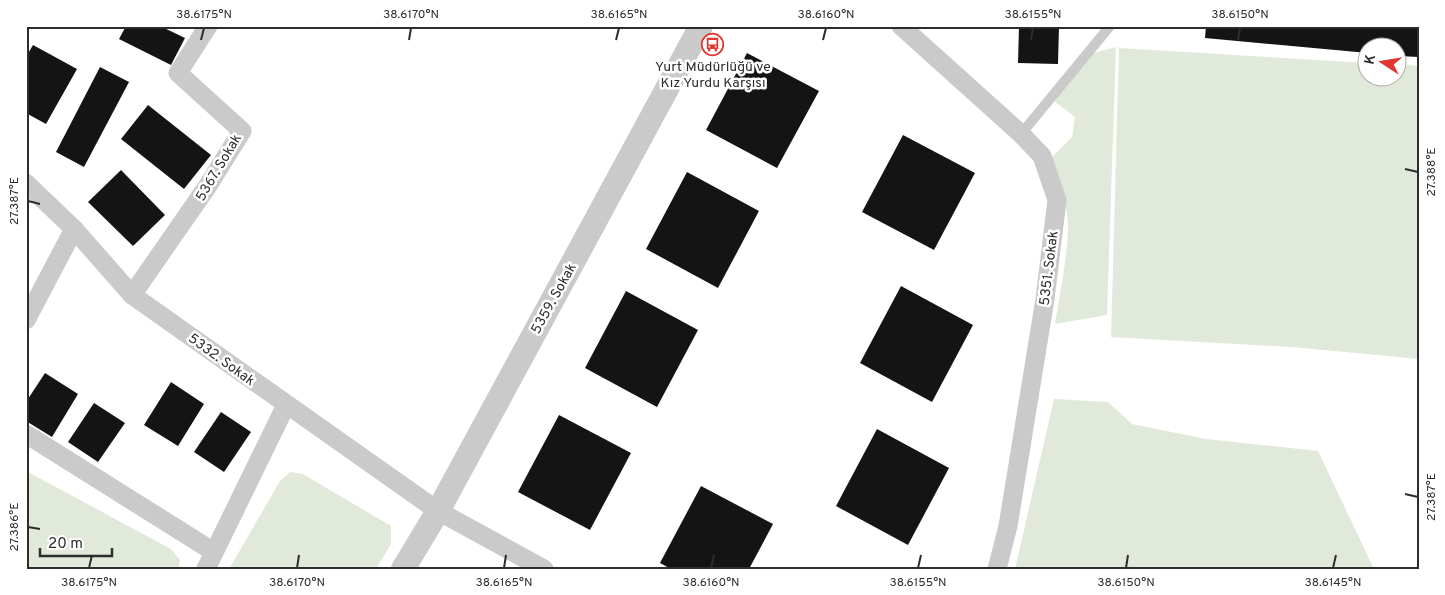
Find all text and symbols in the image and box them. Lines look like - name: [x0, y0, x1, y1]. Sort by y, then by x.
- text: 38.6175°N: [176, 7, 232, 23]
- text: 38.6170°N: [383, 7, 439, 23]
- text: 38.6165°N: [591, 7, 647, 23]
- text: 38.6160°N: [797, 7, 855, 23]
- text: 38.6155°N: [1004, 7, 1062, 23]
- text: 38.6150°N: [1211, 7, 1269, 23]
- bus stop icon: Yurt Müdürlüğü ve Kız Yurdu Karşısı: [701, 32, 725, 56]
- north arrow: [1358, 38, 1408, 88]
- text: K: [1361, 53, 1380, 66]
- place label: Yurt Müdürlüğü ve Kız Yurdu Karşısı: [655, 59, 771, 92]
- street label: 5367. Sokak: [193, 131, 246, 204]
- text: 27.388°E: [1424, 148, 1440, 196]
- text: 27.387°E: [7, 177, 23, 225]
- street label: 5351. Sokak: [1036, 230, 1063, 307]
- street label: 5359. Sokak: [528, 260, 581, 337]
- street label: 5332. Sokak: [185, 330, 258, 390]
- text: 27.387°E: [1424, 473, 1440, 521]
- text: 27.386°E: [7, 503, 23, 551]
- scale bar: [40, 525, 112, 557]
- text: 20 m: [48, 535, 83, 554]
- text: 38.6175°N: [61, 575, 117, 591]
- text: 38.6170°N: [269, 575, 325, 591]
- text: 38.6165°N: [476, 575, 532, 591]
- text: 38.6160°N: [682, 575, 740, 591]
- text: 38.6155°N: [889, 575, 947, 591]
- text: 38.6150°N: [1097, 575, 1155, 591]
- text: 38.6145°N: [1305, 575, 1361, 591]

